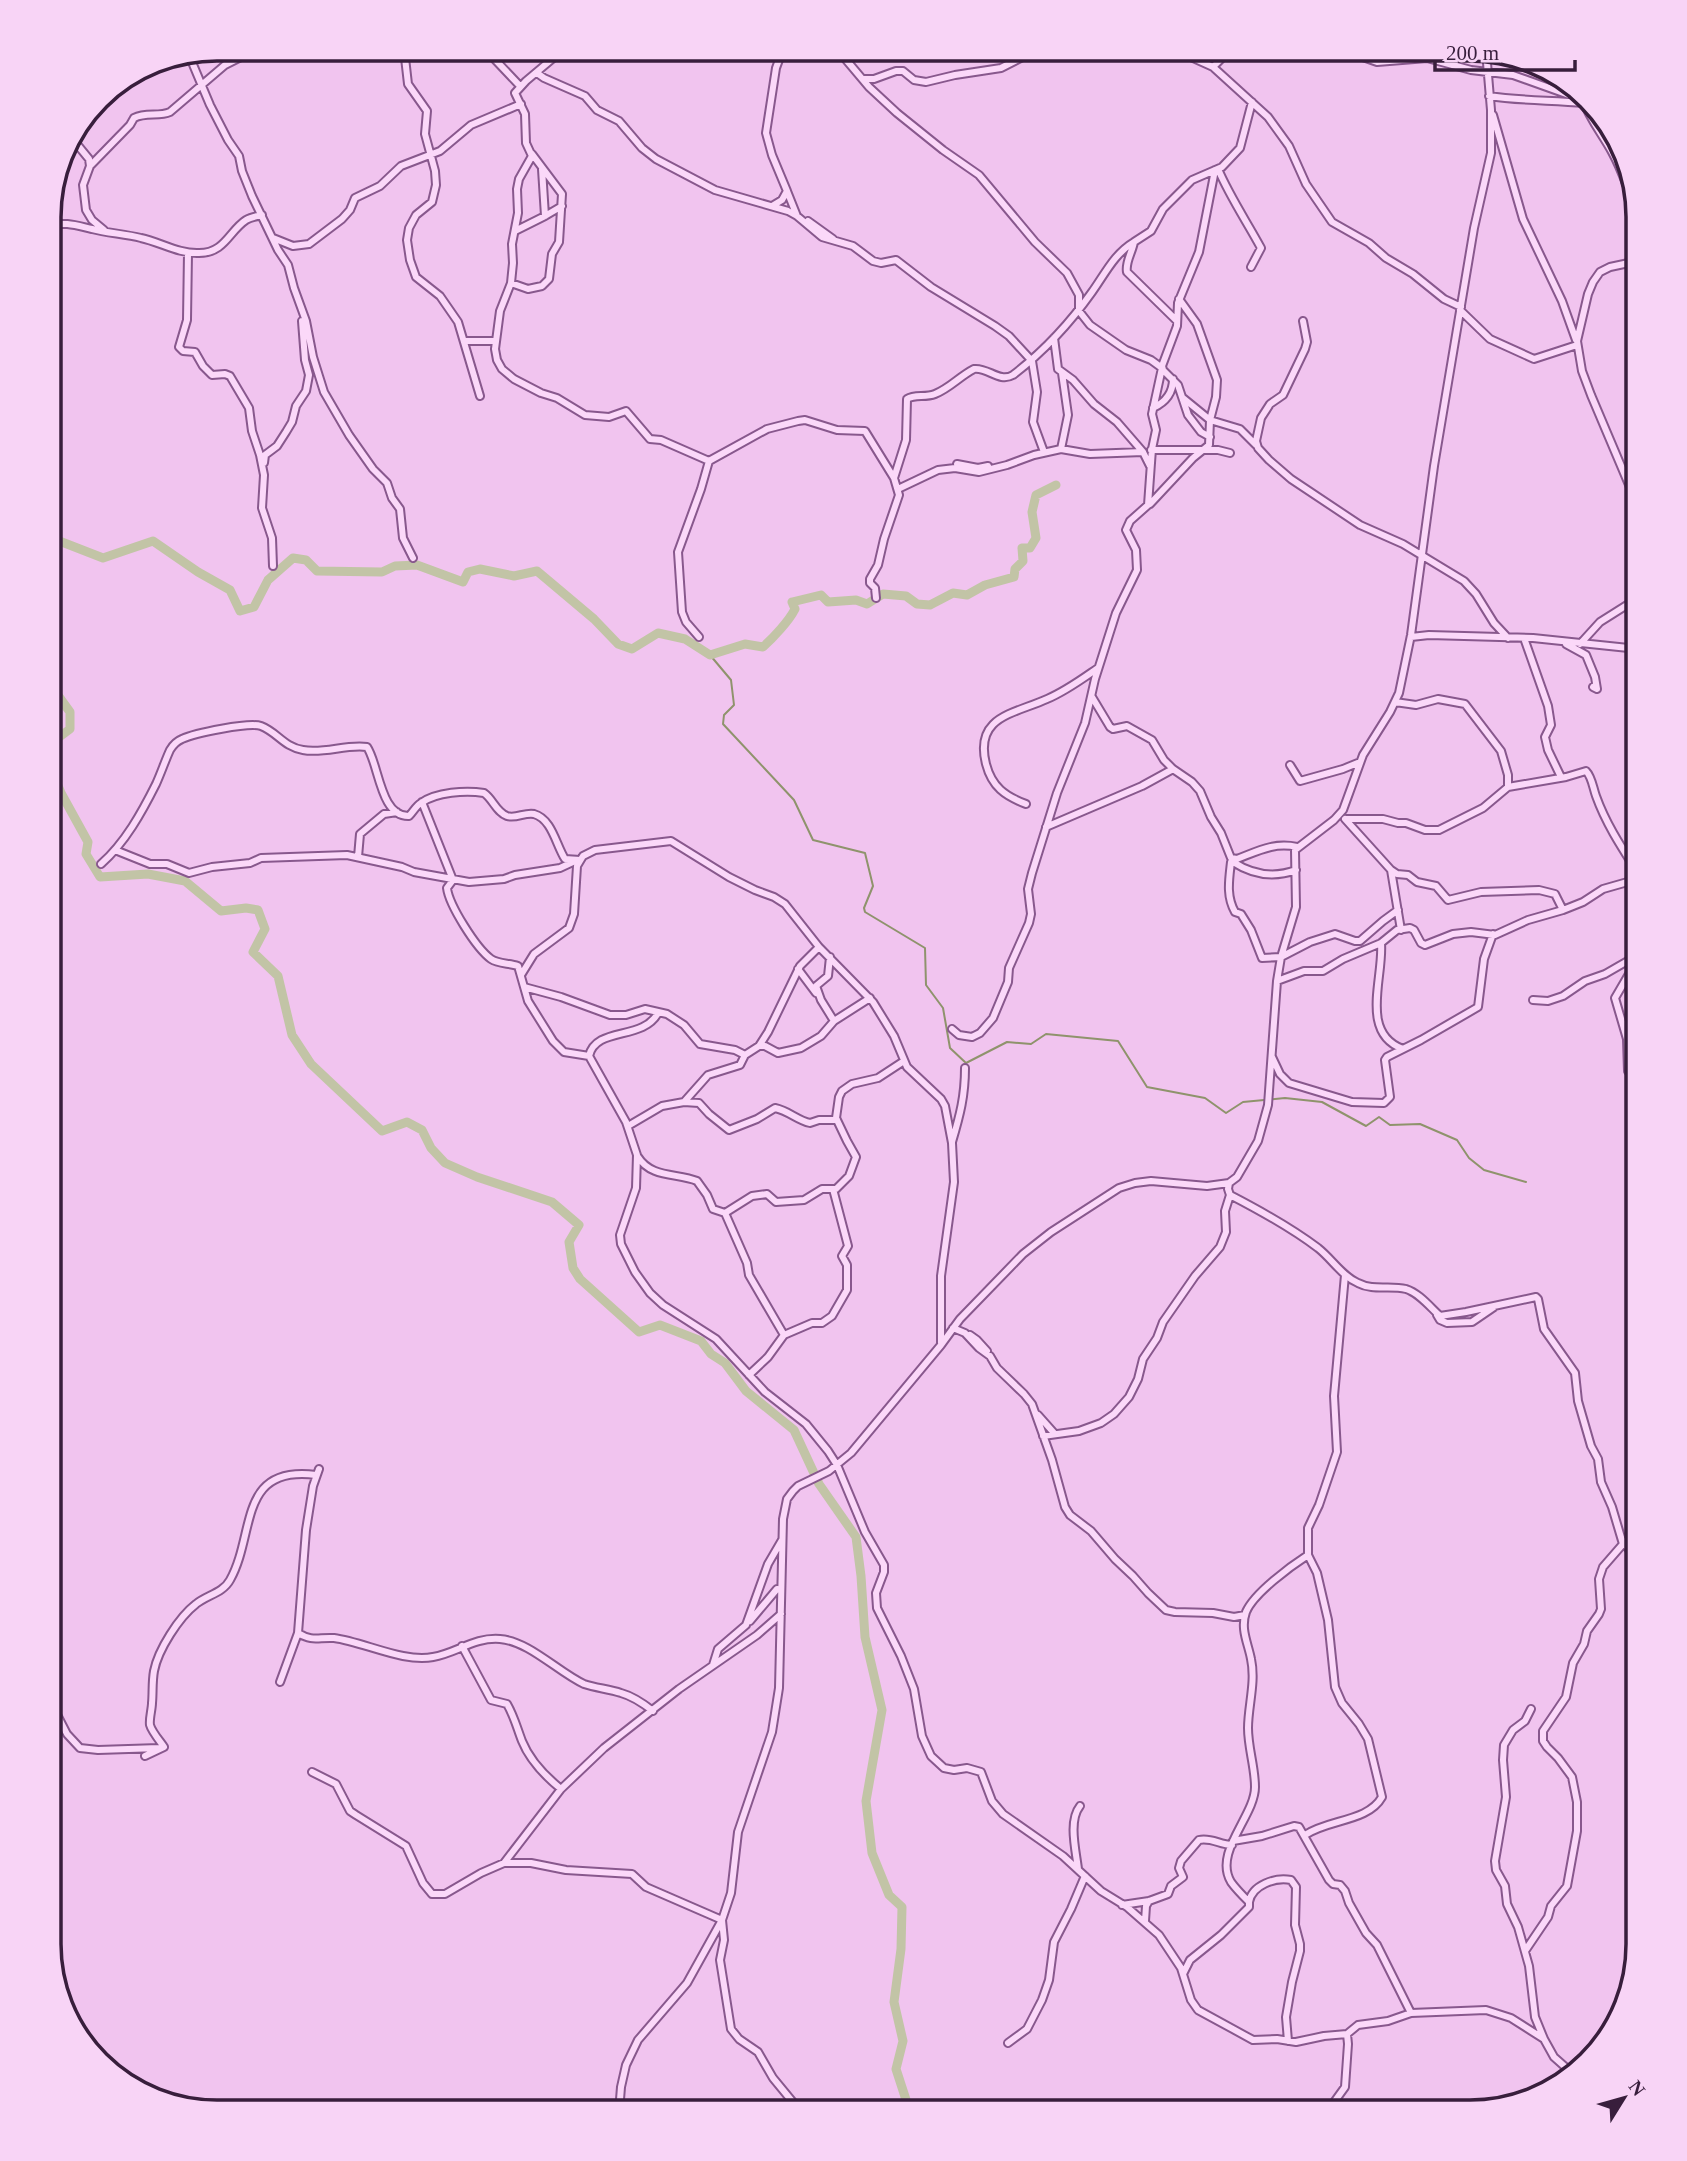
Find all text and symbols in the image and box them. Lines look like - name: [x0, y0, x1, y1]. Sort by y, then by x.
- scale bar: [1435, 28, 1575, 72]
- text: 200 m: [1446, 41, 1499, 65]
- north arrow: [1589, 2063, 1659, 2133]
- text: N: [1625, 2076, 1650, 2100]

